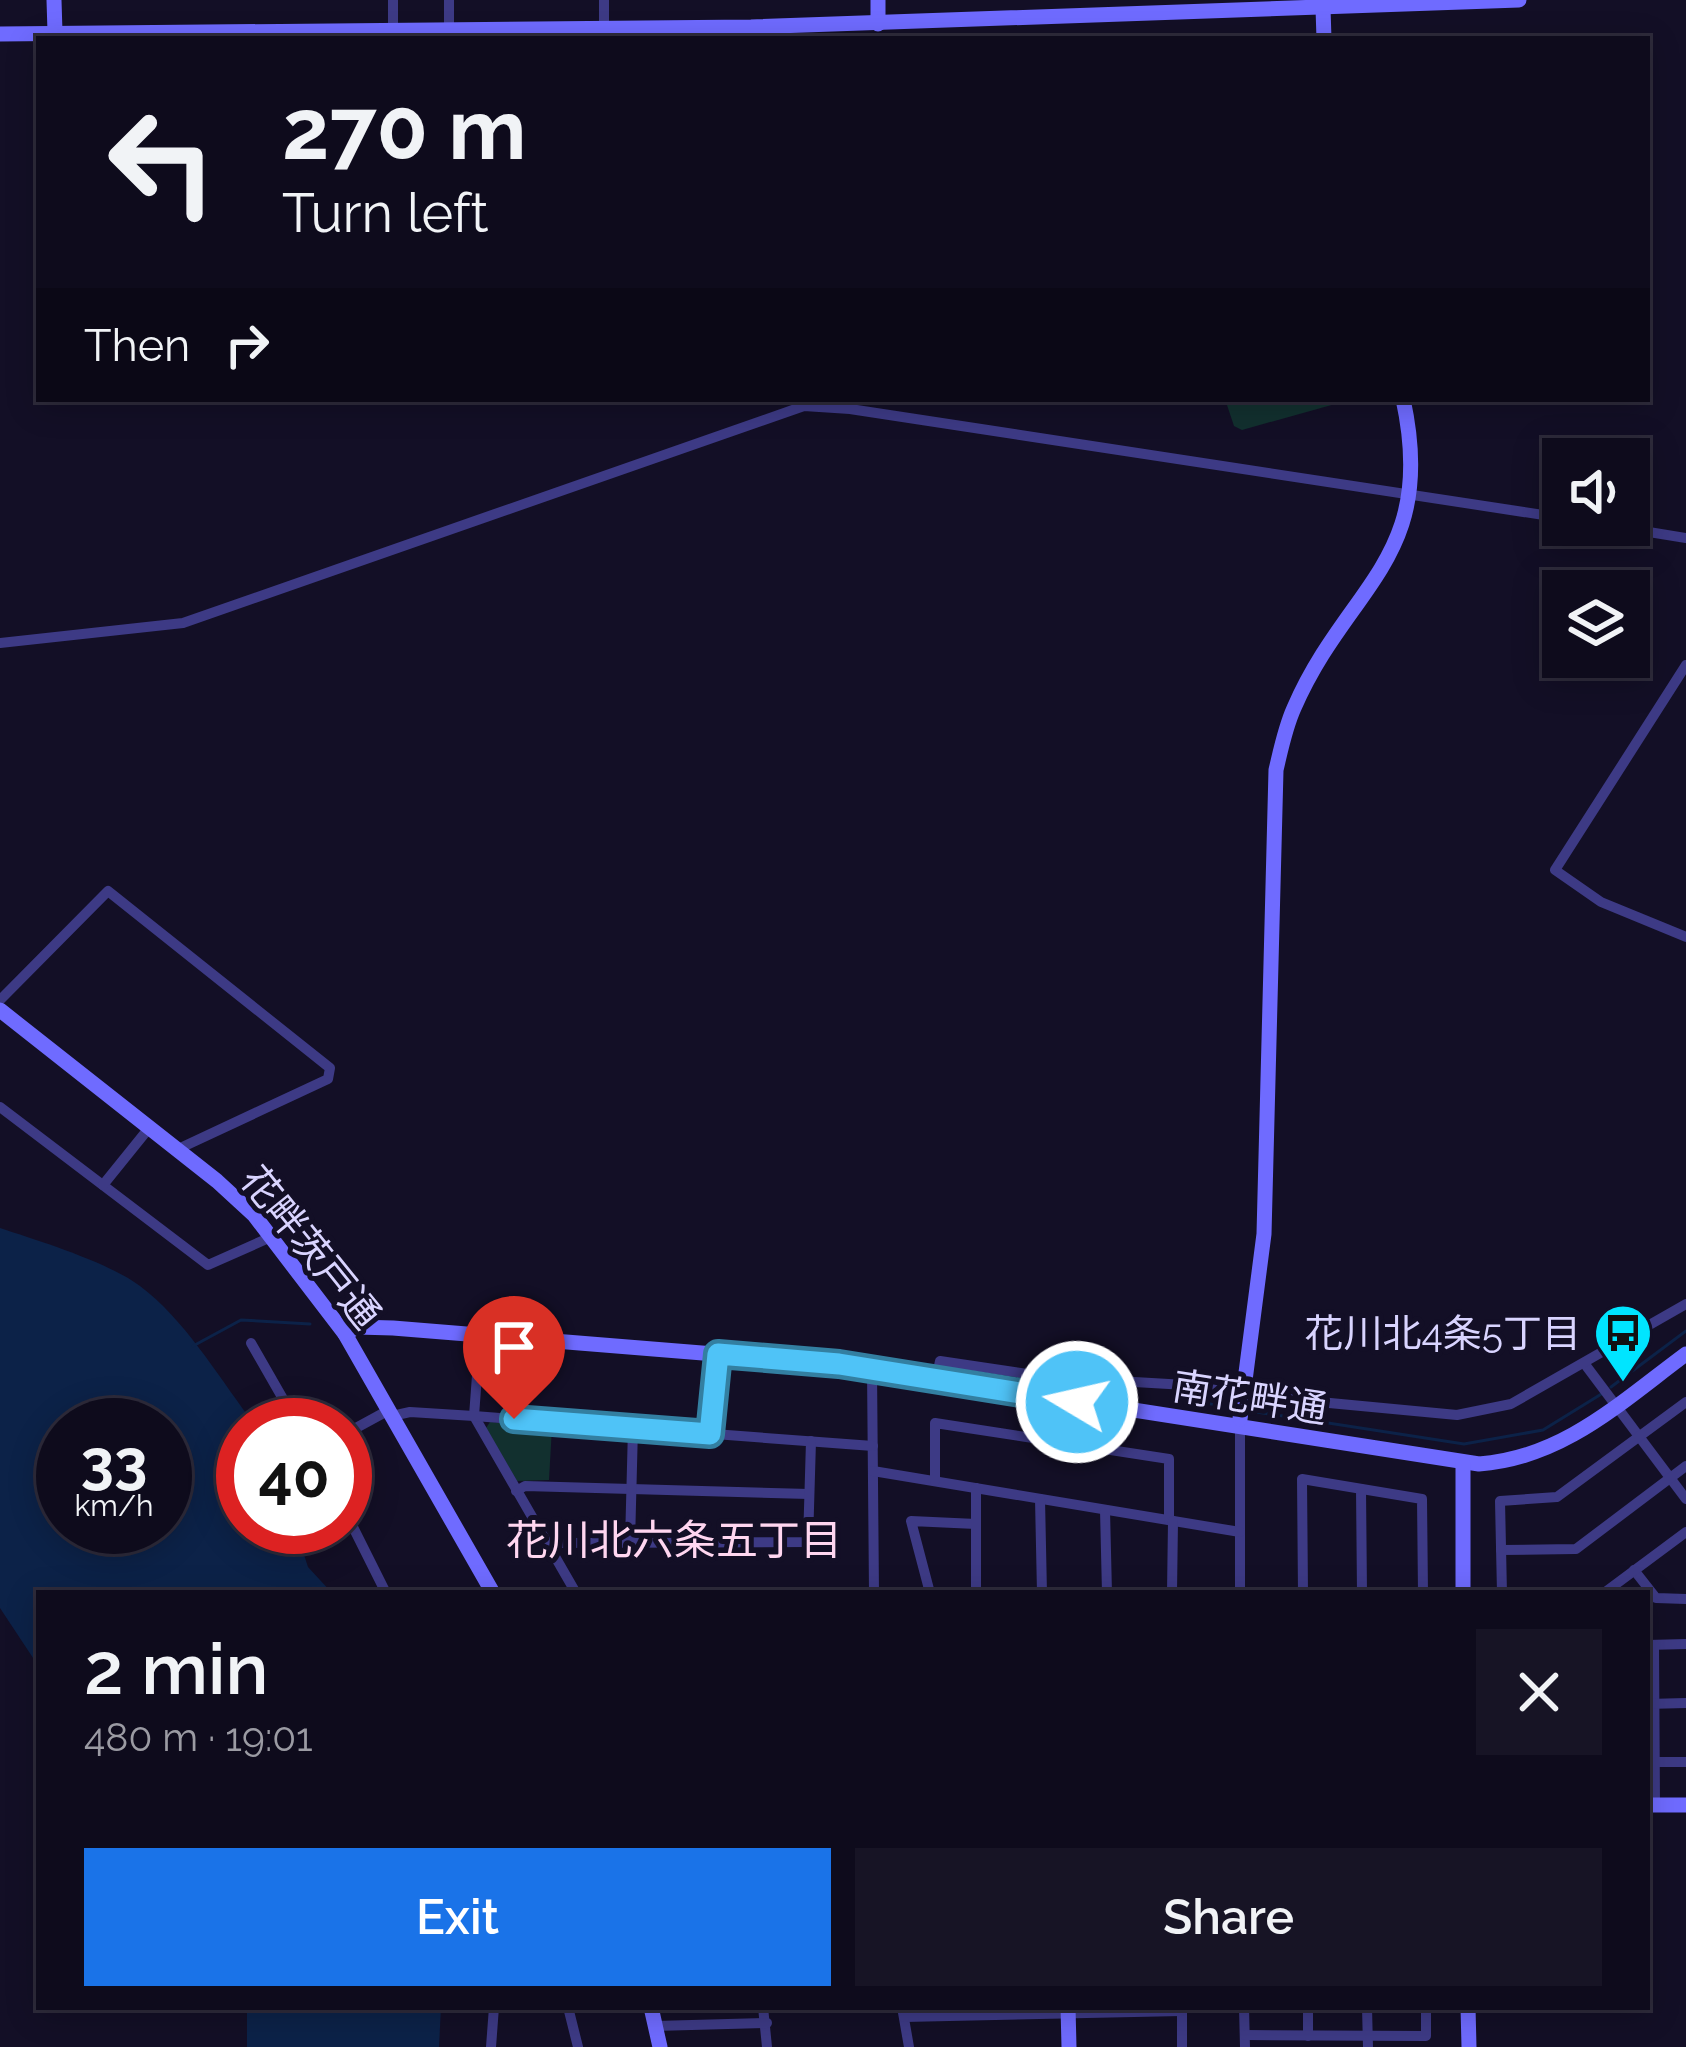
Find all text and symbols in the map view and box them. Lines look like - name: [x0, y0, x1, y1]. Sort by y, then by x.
- text: 270 m: [282, 80, 526, 179]
- icon: left: [84, 84, 240, 240]
- text: Turn left: [282, 181, 489, 245]
- icon: right: [214, 312, 280, 378]
- text: Then: [84, 319, 190, 372]
- map controls: [1542, 438, 1650, 678]
- button: sound: [1542, 438, 1650, 546]
- button: layers: [1542, 570, 1650, 678]
- street label: 花畔茨戸通: [232, 1157, 390, 1337]
- pin: [463, 1296, 565, 1419]
- bus stop icon: 花川北4条5丁目: [1592, 1302, 1654, 1384]
- place label: 花川北4条5丁目: [1304, 1310, 1581, 1356]
- icon: arrive: [481, 1314, 547, 1380]
- position arrow: [1014, 1339, 1140, 1465]
- street label: 南花畔通: [1169, 1362, 1331, 1432]
- speed limit sign: 40: [216, 1398, 372, 1554]
- text: 33: [81, 1426, 147, 1496]
- text: km/h: [74, 1488, 154, 1523]
- district label: 花川北六条五丁目: [506, 1516, 842, 1565]
- text: 2 min: [84, 1626, 268, 1711]
- button: close: [1476, 1629, 1602, 1755]
- text: 480 m · 19:01: [84, 1714, 313, 1760]
- button: Exit: [84, 1848, 831, 1986]
- button: Share: [855, 1848, 1602, 1986]

